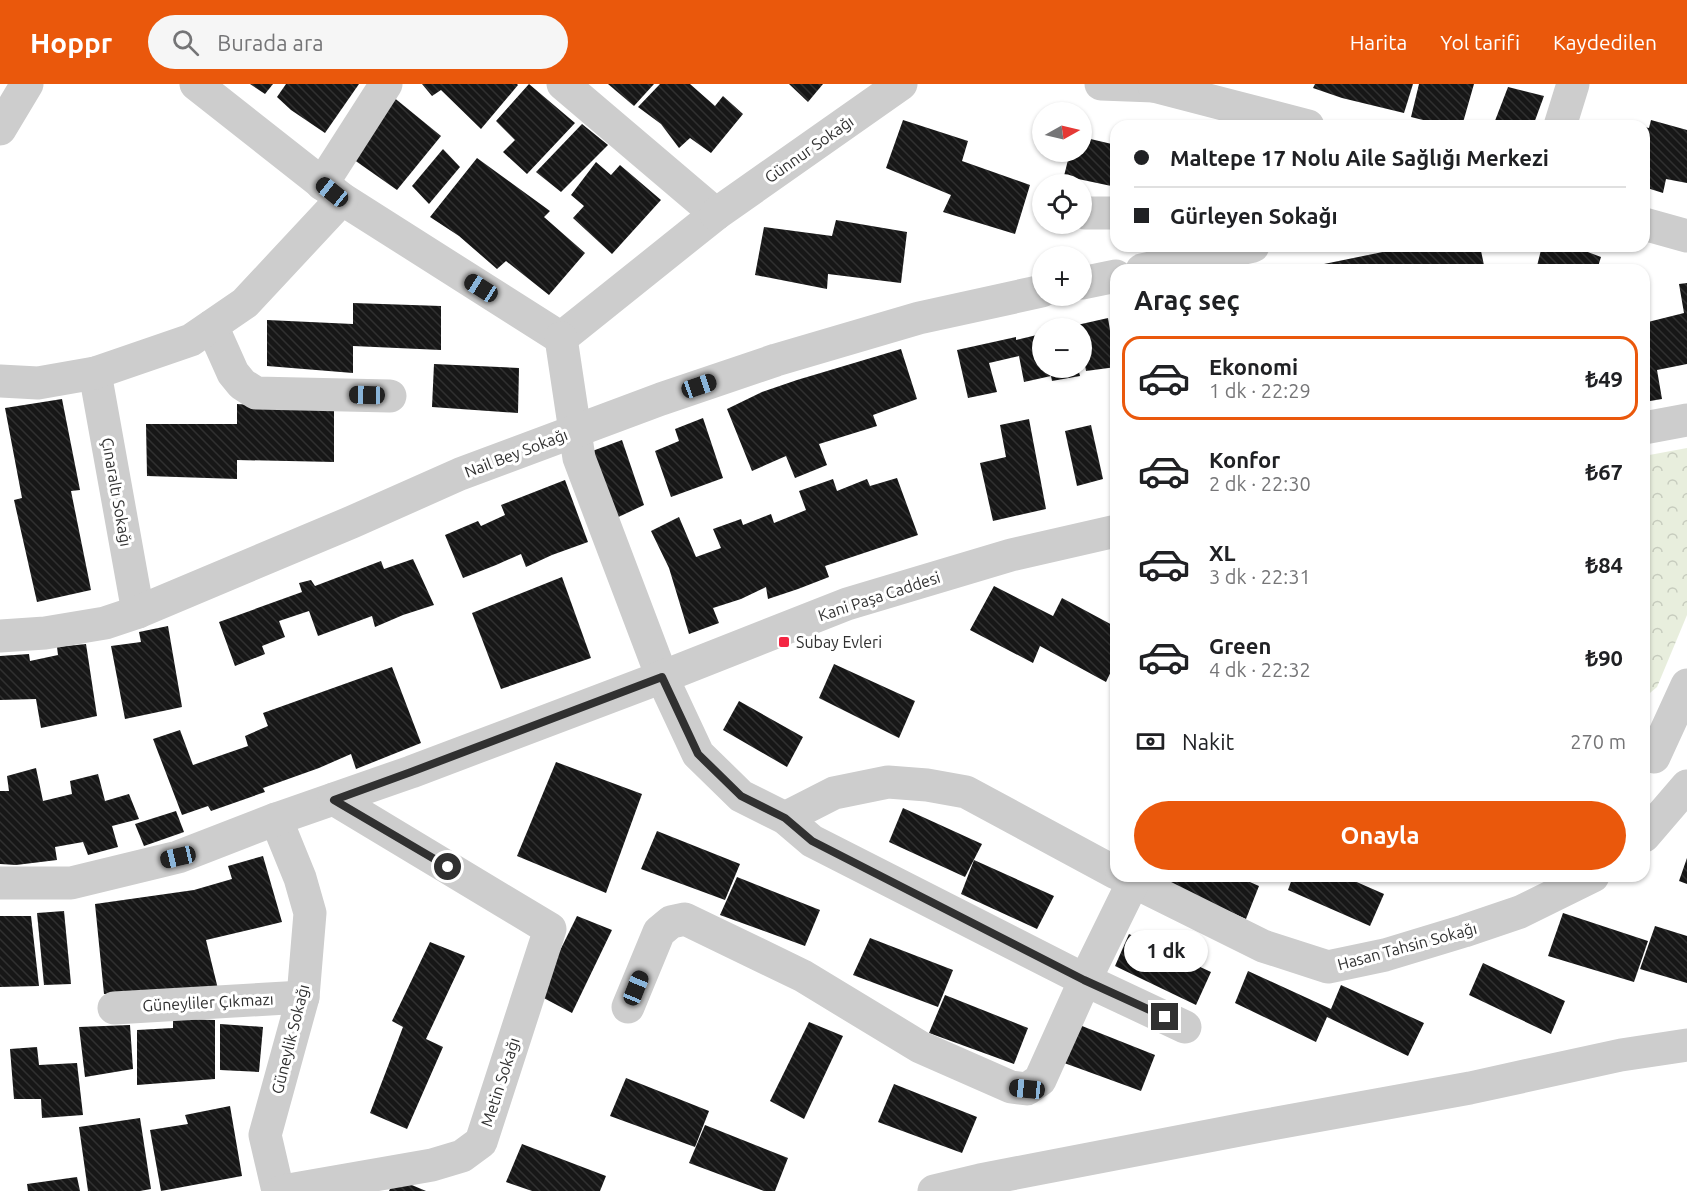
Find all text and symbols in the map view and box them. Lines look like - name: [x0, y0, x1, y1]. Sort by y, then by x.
- search box: [148, 15, 568, 69]
- icon: search: [169, 26, 202, 59]
- text: Hoppr: [30, 27, 112, 58]
- text: Burada ara: [217, 30, 324, 55]
- text: Harita: [1350, 30, 1407, 54]
- text: Yol tarifi: [1440, 30, 1520, 54]
- text: Kaydedilen: [1553, 30, 1657, 54]
- north arrow: [1032, 102, 1092, 162]
- map controls: [1032, 102, 1092, 378]
- street label: Günnur Sokağı: [761, 112, 857, 186]
- text: Maltepe 17 Nolu Aile Sağlığı Merkezi: [1170, 145, 1549, 170]
- car: [312, 174, 352, 210]
- button: locate: [1032, 174, 1092, 234]
- text: Gürleyen Sokağı: [1170, 203, 1338, 228]
- button: +: [1032, 246, 1092, 306]
- car: [461, 271, 501, 305]
- text: Araç seç: [1134, 285, 1240, 315]
- button: −: [1032, 318, 1092, 378]
- icon: car: [1137, 351, 1191, 405]
- text: Ekonomi: [1209, 354, 1298, 379]
- text: ₺49: [1586, 366, 1623, 391]
- car: [679, 372, 719, 400]
- text: 1 dk · 22:29: [1209, 379, 1311, 402]
- car: [349, 386, 385, 404]
- street label: Nail Bey Sokağı: [462, 425, 570, 481]
- street label: Çınaraltı Sokağı: [99, 436, 135, 548]
- icon: car: [1137, 444, 1191, 498]
- text: Konfor: [1209, 447, 1280, 472]
- text: ₺67: [1586, 459, 1623, 484]
- text: 2 dk · 22:30: [1209, 472, 1311, 495]
- icon: car: [1137, 537, 1191, 591]
- text: XL: [1209, 540, 1236, 565]
- text: ₺84: [1586, 552, 1623, 577]
- text: 3 dk · 22:31: [1209, 565, 1311, 588]
- street label: Kani Paşa Caddesi: [816, 568, 942, 624]
- icon: car: [1137, 630, 1191, 684]
- place label: Subay Evleri: [796, 633, 882, 651]
- text: Green: [1209, 633, 1271, 658]
- marker: Subay Evleri: [777, 635, 791, 649]
- text: ₺90: [1586, 645, 1623, 670]
- text: 4 dk · 22:32: [1209, 658, 1311, 681]
- icon: cash: [1134, 725, 1167, 758]
- text: Nakit: [1182, 729, 1234, 754]
- text: 270 m: [1570, 730, 1626, 753]
- button: Onayla: [1134, 801, 1626, 870]
- car: [158, 844, 198, 870]
- route start: [434, 853, 461, 880]
- street label: Hasan Tahsin Sokağı: [1335, 919, 1479, 973]
- callout: 1 dk: [1123, 930, 1207, 972]
- text: 1 dk: [1146, 939, 1186, 962]
- car: [621, 968, 651, 1008]
- street label: Güneylik Sokağı: [268, 982, 312, 1096]
- street label: Güneyliler Çıkmazı: [142, 990, 274, 1014]
- route end: [1151, 1003, 1178, 1030]
- street label: Metin Sokağı: [477, 1035, 523, 1129]
- car: [1008, 1078, 1046, 1100]

